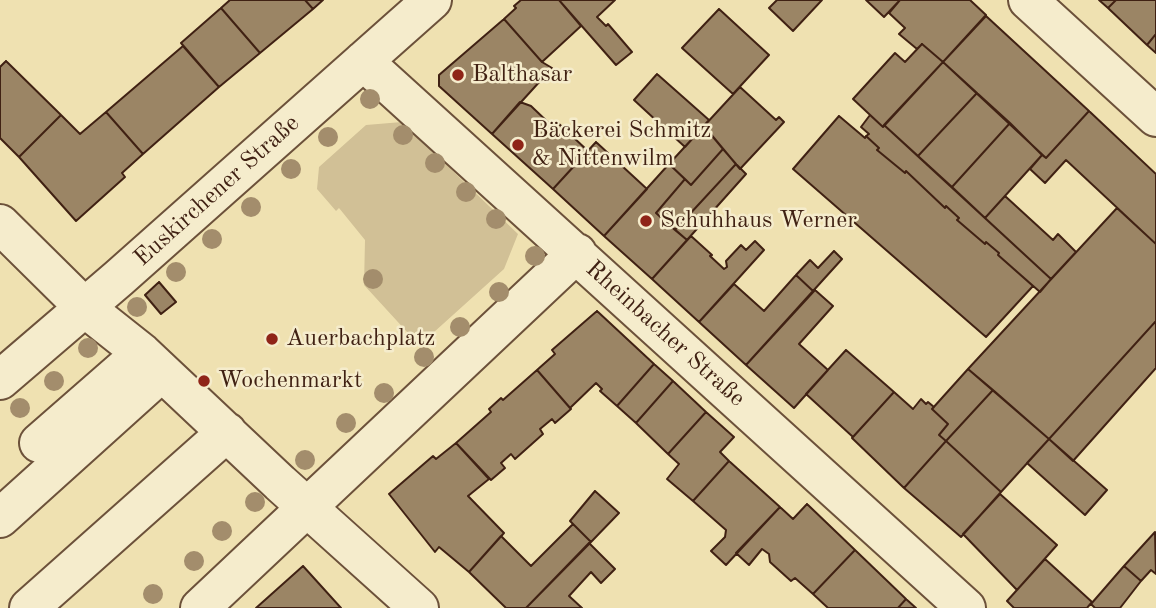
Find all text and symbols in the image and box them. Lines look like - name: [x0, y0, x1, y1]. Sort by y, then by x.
- place label: Balthasar: [472, 61, 572, 89]
- marker: Balthasar: [450, 67, 466, 83]
- street label: Euskirchener Straße: [128, 109, 306, 273]
- place label: Bäckerei Schmitz & Nittenwilm: [532, 117, 711, 173]
- marker: Bäckerei Schmitz & Nittenwilm: [510, 137, 526, 153]
- place label: Schuhhaus Werner: [660, 207, 857, 235]
- marker: Schuhhaus Werner: [638, 213, 654, 229]
- street label: Rheinbacher Straße: [579, 255, 751, 413]
- place label: Auerbachplatz: [286, 325, 435, 353]
- marker: Auerbachplatz: [264, 331, 280, 347]
- place label: Wochenmarkt: [218, 367, 362, 395]
- marker: Wochenmarkt: [196, 373, 212, 389]

